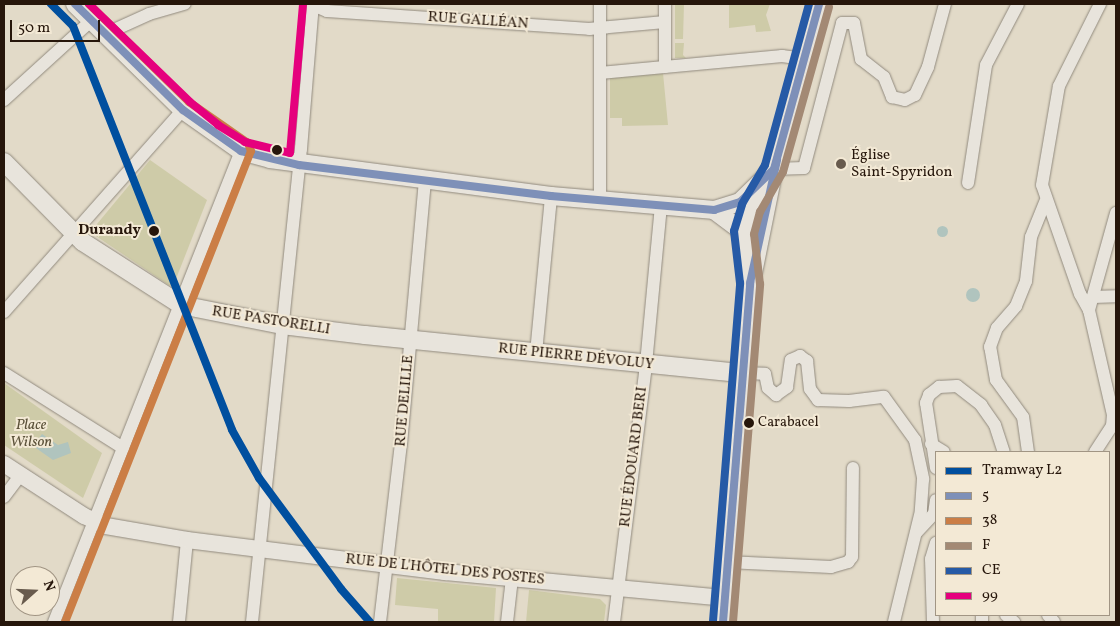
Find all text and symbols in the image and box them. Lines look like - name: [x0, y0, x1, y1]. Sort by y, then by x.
- street label: RUE GALLÉAN: [427, 9, 529, 33]
- scale bar: [12, 10, 102, 42]
- text: 50 m: [18, 18, 50, 39]
- unlabelled marker: [272, 145, 282, 155]
- place label: Église Saint-Spyridon: [851, 146, 953, 181]
- marker: Église Saint-Spyridon: [835, 158, 847, 170]
- place label: Durandy: [78, 222, 141, 240]
- marker: Durandy: [145, 222, 163, 240]
- street label: RUE PASTORELLI: [211, 303, 331, 339]
- street label: RUE PIERRE DÉVOLUY: [497, 340, 655, 374]
- street label: RUE DELILLE: [392, 354, 418, 448]
- street label: RUE ÉDOUARD BERI: [616, 386, 652, 528]
- place label: Carabacel: [758, 415, 819, 431]
- park label: Place Wilson: [10, 416, 52, 451]
- marker: Carabacel: [744, 418, 754, 428]
- legend: [935, 451, 1110, 616]
- text: Tramway L2: [982, 460, 1062, 481]
- text: 5: [982, 485, 989, 506]
- text: 38: [982, 510, 997, 531]
- text: F: [982, 535, 990, 556]
- street label: RUE DE L'HÔTEL DES POSTES: [344, 551, 546, 589]
- text: CE: [982, 560, 1001, 581]
- north arrow: [10, 566, 60, 616]
- text: N: [38, 578, 59, 594]
- text: 99: [982, 585, 998, 606]

